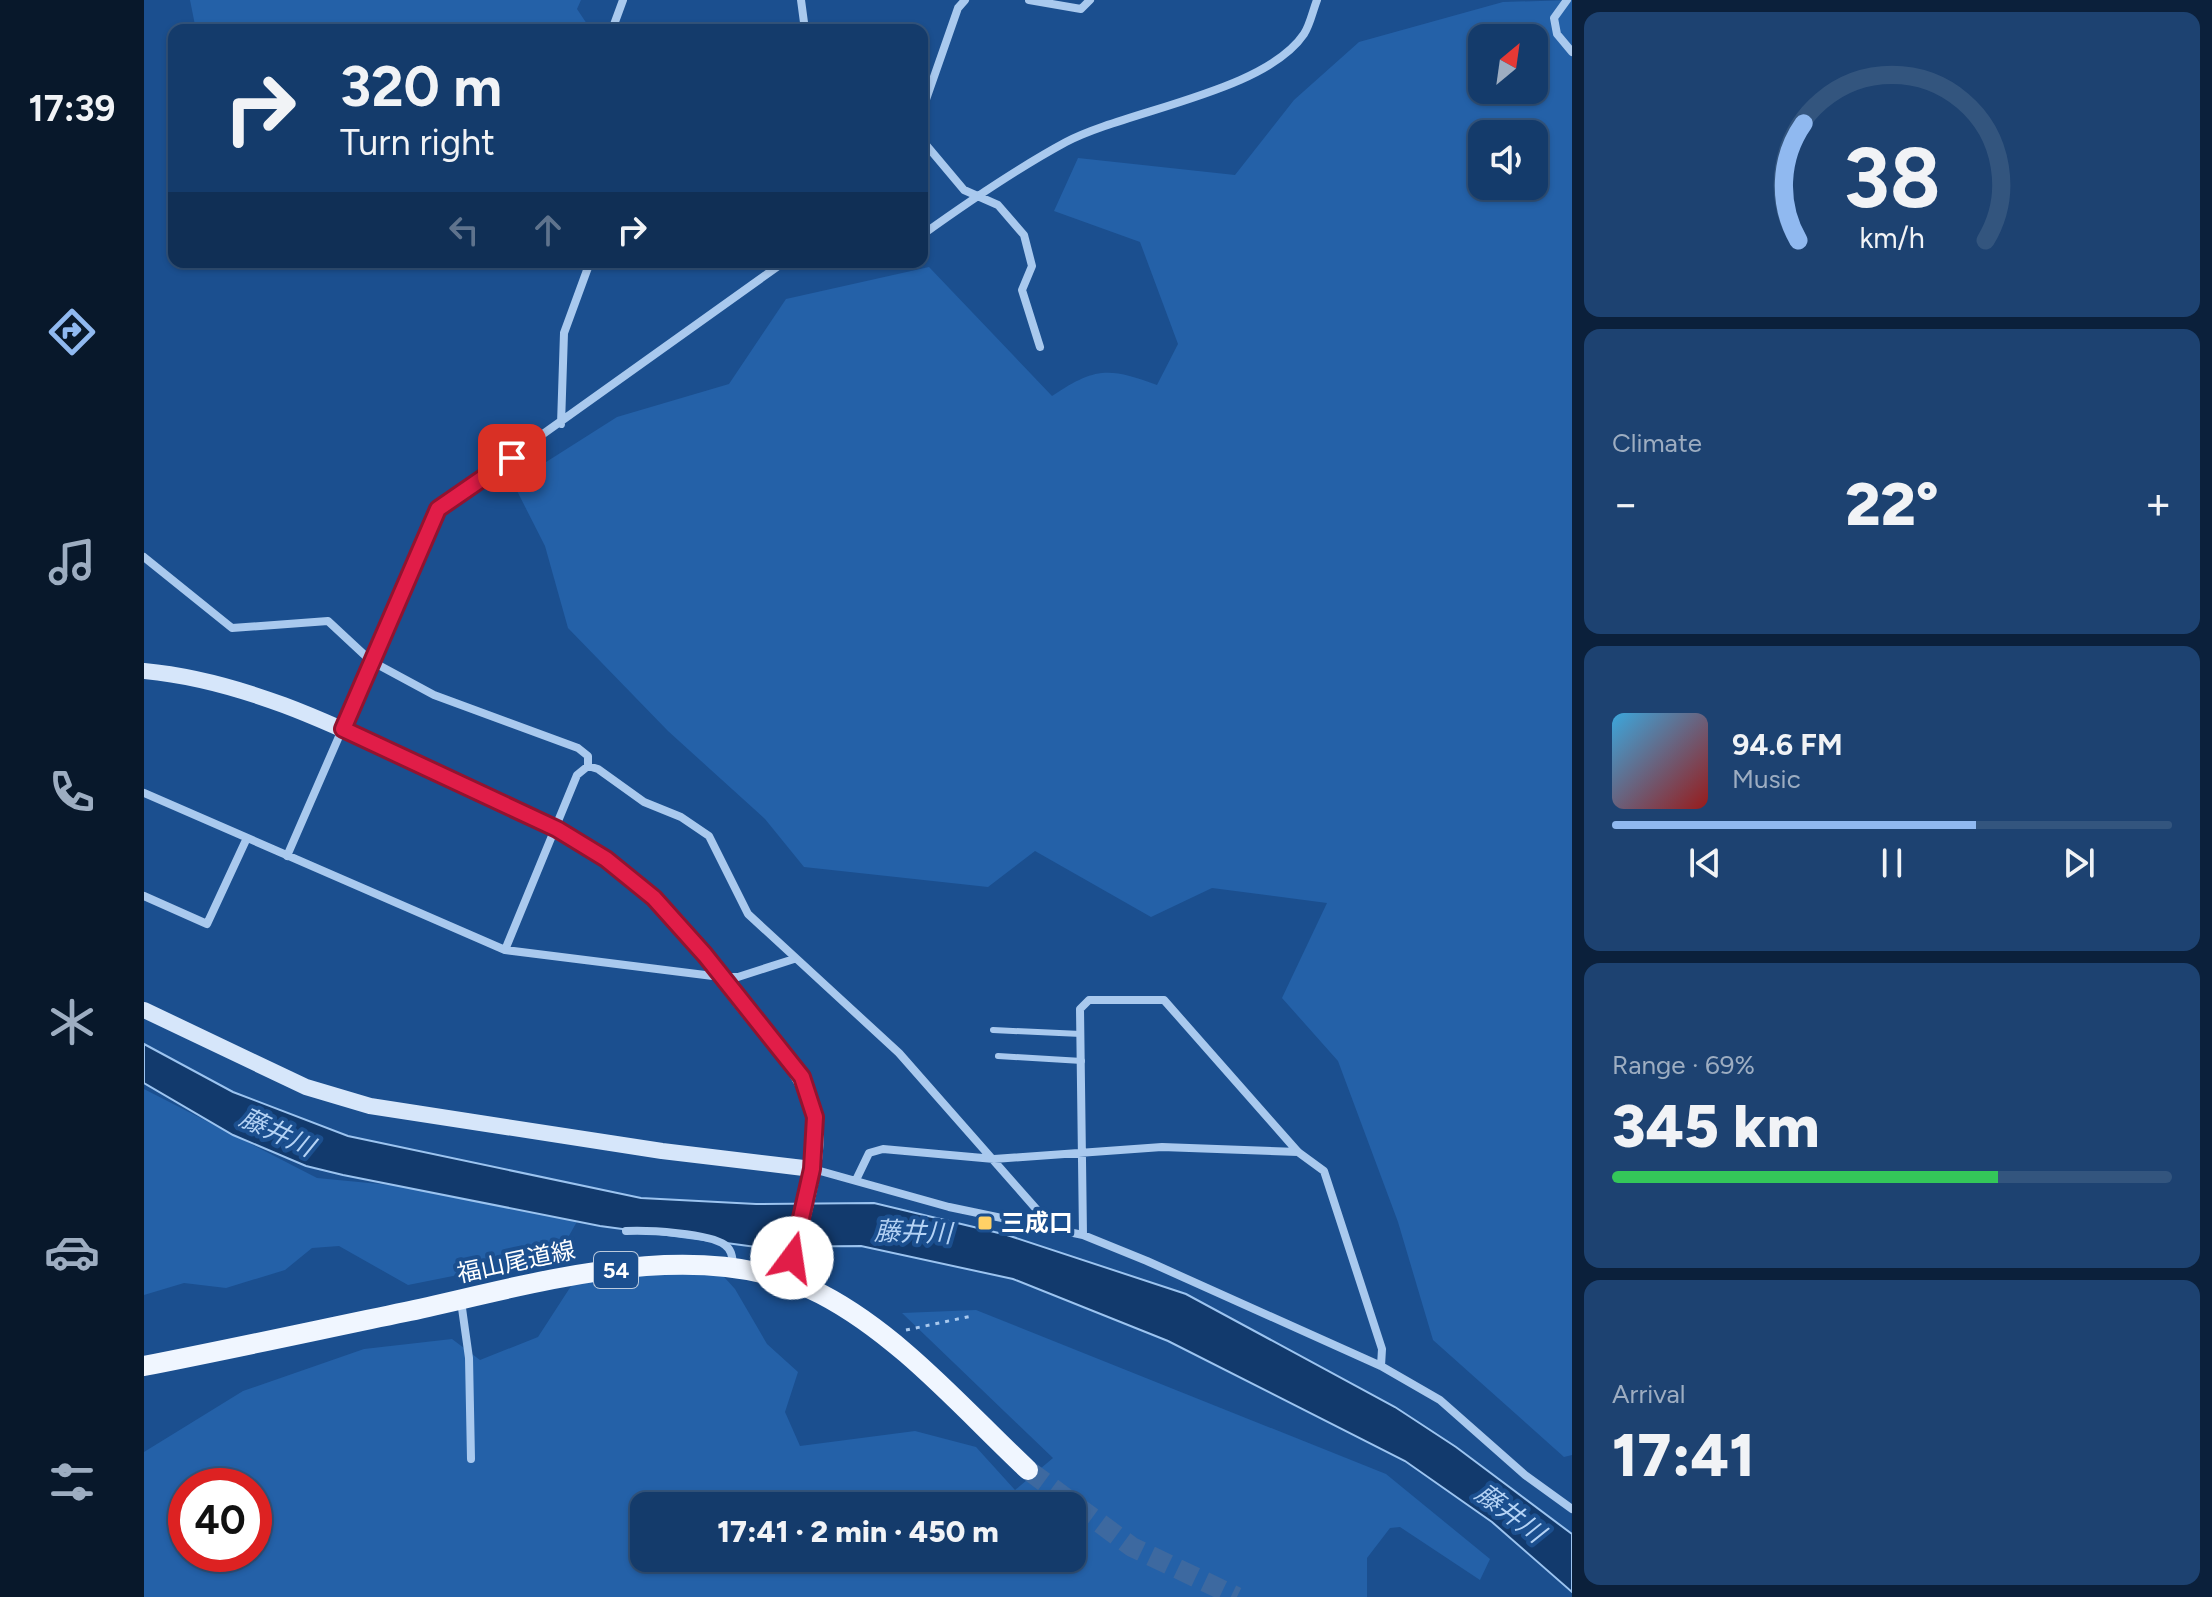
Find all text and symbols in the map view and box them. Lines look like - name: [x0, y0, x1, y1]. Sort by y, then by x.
- north arrow: [1468, 24, 1548, 104]
- map controls: [1468, 24, 1548, 200]
- text: 320 m: [340, 53, 502, 120]
- icon: right: [208, 56, 312, 160]
- text: 17:39: [29, 87, 115, 130]
- button: sound: [1468, 120, 1548, 200]
- text: Turn right: [340, 121, 495, 164]
- text: 38: [1843, 127, 1941, 227]
- icon: left: [442, 208, 486, 252]
- icon: ahead: [526, 208, 570, 252]
- icon: right: [610, 208, 654, 252]
- text: km/h: [1859, 221, 1925, 255]
- icon: directions: [44, 304, 100, 360]
- pin: [478, 424, 546, 492]
- text: Climate: [1612, 427, 1702, 459]
- icon: arrive: [490, 436, 534, 480]
- text: 22°: [1845, 468, 1939, 540]
- text: −: [1612, 477, 1639, 530]
- text: +: [2145, 477, 2172, 530]
- icon: music: [44, 534, 100, 590]
- text: 94.6 FM: [1732, 726, 1843, 763]
- text: Music: [1732, 763, 1801, 795]
- icon: phone: [44, 764, 100, 820]
- icon: previous: [1683, 841, 1727, 885]
- icon: pause: [1870, 841, 1914, 885]
- icon: next: [2057, 841, 2101, 885]
- icon: climate: [44, 994, 100, 1050]
- text: Range · 69%: [1612, 1049, 1755, 1081]
- text: 345 km: [1612, 1090, 1820, 1162]
- water label: 藤井川: [235, 1101, 322, 1164]
- place label: 三成口: [1001, 1208, 1073, 1237]
- marker: 三成口: [976, 1214, 994, 1232]
- water label: 藤井川: [873, 1215, 956, 1249]
- position arrow: [750, 1216, 834, 1300]
- icon: car: [44, 1224, 100, 1280]
- street label: 福山尾道線: [454, 1235, 578, 1288]
- road number: 54: [594, 1252, 638, 1288]
- text: Arrival: [1612, 1378, 1685, 1410]
- text: 17:41: [1612, 1419, 1755, 1491]
- icon: filters: [44, 1454, 100, 1510]
- speed limit sign: 40: [168, 1468, 272, 1572]
- water label: 藤井川: [1469, 1477, 1553, 1551]
- text: 17:41 · 2 min · 450 m: [717, 1513, 999, 1550]

